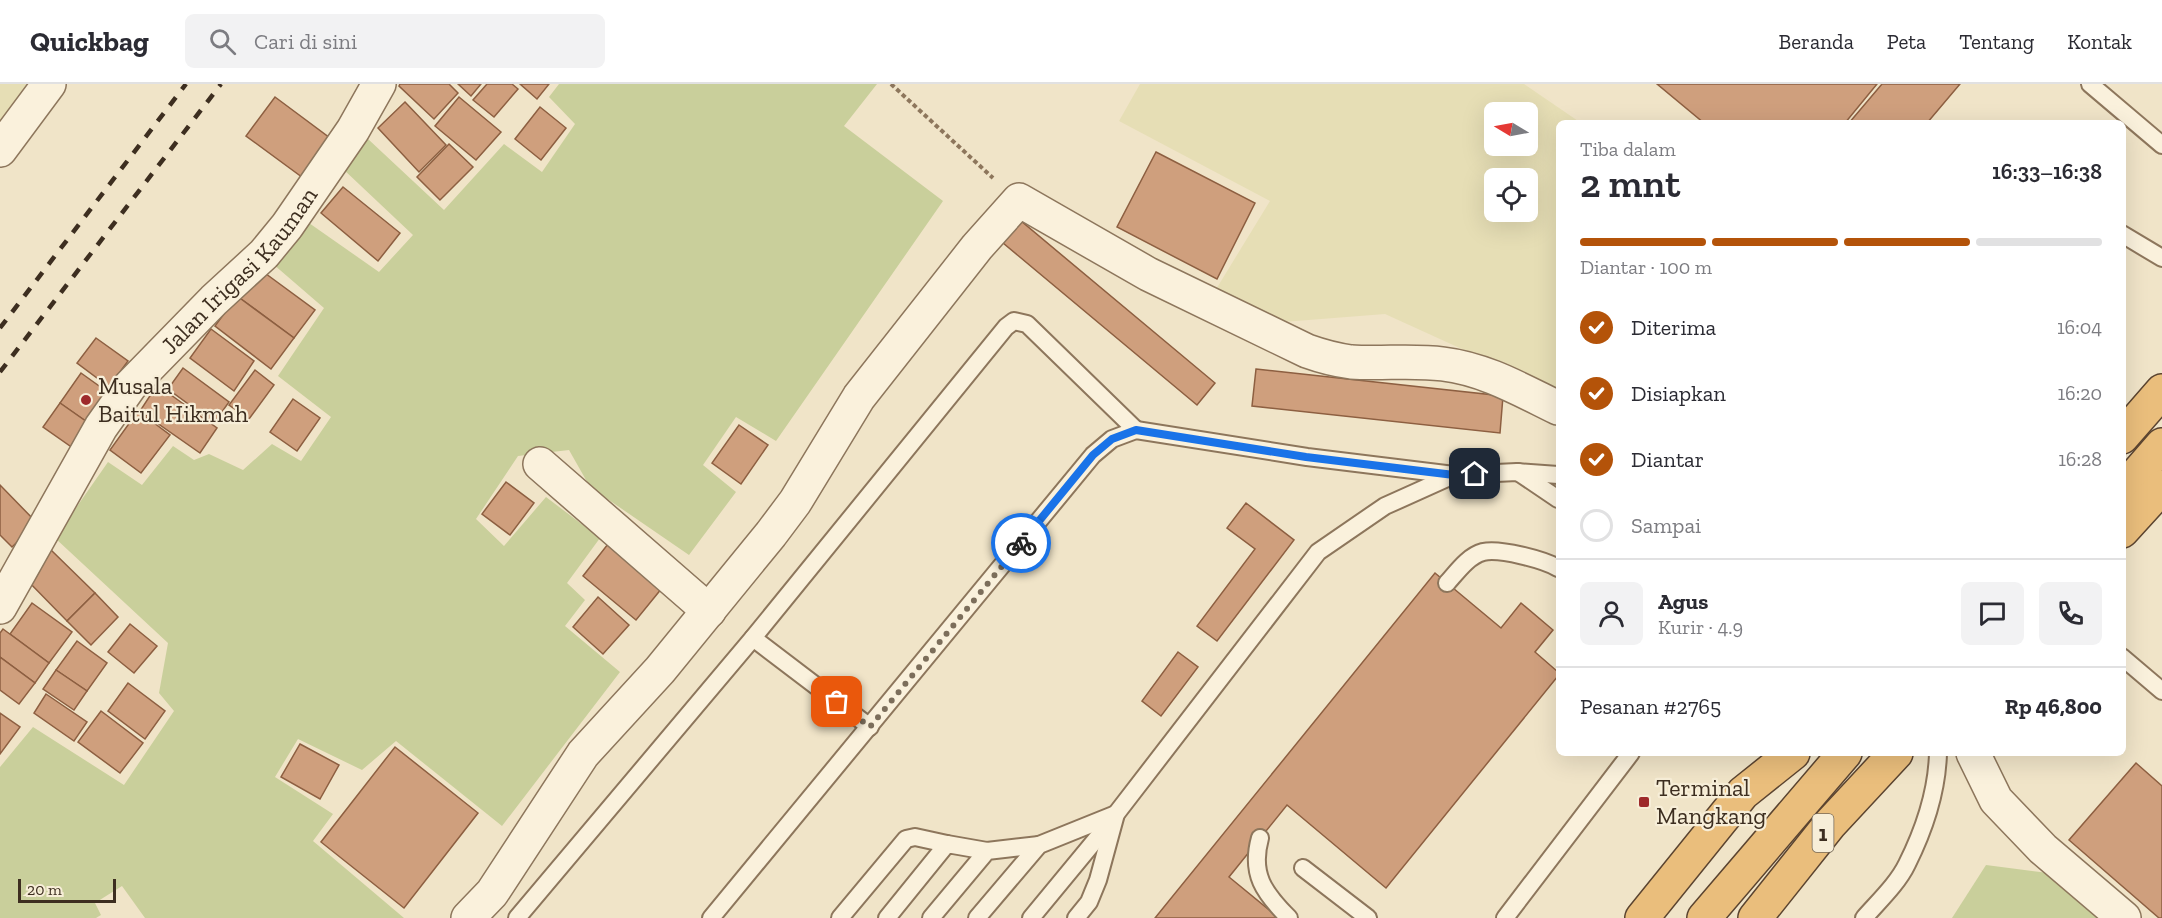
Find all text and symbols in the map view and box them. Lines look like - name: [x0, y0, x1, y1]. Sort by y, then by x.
- search box: [185, 14, 605, 68]
- text: Quickbag: [30, 25, 149, 58]
- icon: search: [206, 25, 239, 58]
- text: Cari di sini: [254, 28, 357, 55]
- text: Beranda: [1779, 29, 1854, 54]
- text: Peta: [1887, 29, 1926, 54]
- text: Tentang: [1959, 29, 2034, 54]
- text: Kontak: [2067, 29, 2132, 54]
- north arrow: [1484, 102, 1538, 156]
- map controls: [1484, 102, 1538, 222]
- text: Tiba dalam: [1580, 137, 1676, 161]
- text: 16:33–16:38: [1992, 158, 2102, 185]
- text: 2 mnt: [1580, 160, 1680, 207]
- button: locate: [1484, 168, 1538, 222]
- street label: Jalan Irigasi Kauman: [155, 181, 323, 360]
- text: Diantar · 100 m: [1580, 255, 1712, 279]
- icon: check: [1580, 311, 1613, 344]
- text: Diterima: [1631, 314, 1716, 341]
- text: 16:04: [2057, 315, 2102, 339]
- place label: Musala Baitul Hikmah: [98, 371, 249, 428]
- icon: check: [1580, 377, 1613, 410]
- text: Disiapkan: [1631, 380, 1726, 407]
- text: 16:20: [2057, 381, 2102, 405]
- marker: Musala Baitul Hikmah: [79, 393, 93, 407]
- icon: check: [1580, 443, 1613, 476]
- text: Diantar: [1631, 446, 1704, 473]
- text: 16:28: [2058, 447, 2102, 471]
- pin: [1449, 448, 1500, 499]
- icon: home: [1458, 457, 1491, 490]
- text: Sampai: [1631, 512, 1701, 539]
- courier: [991, 513, 1051, 573]
- icon: bike: [1005, 527, 1038, 560]
- button: person: [1580, 582, 1643, 645]
- button: chat: [1961, 582, 2024, 645]
- button: phone: [2039, 582, 2102, 645]
- text: Agus: [1658, 588, 1708, 615]
- text: Kurir · 4.9: [1658, 615, 1743, 639]
- pin: [811, 676, 862, 727]
- icon: bag: [820, 685, 853, 718]
- text: Pesanan #2765: [1580, 693, 1721, 720]
- text: Rp 46,800: [2005, 693, 2102, 720]
- place label: Terminal Mangkang: [1656, 773, 1766, 830]
- marker: Terminal Mangkang: [1637, 795, 1651, 809]
- road number: 1: [1812, 814, 1834, 852]
- scale bar: [18, 876, 116, 904]
- text: 20 m: [27, 880, 62, 899]

